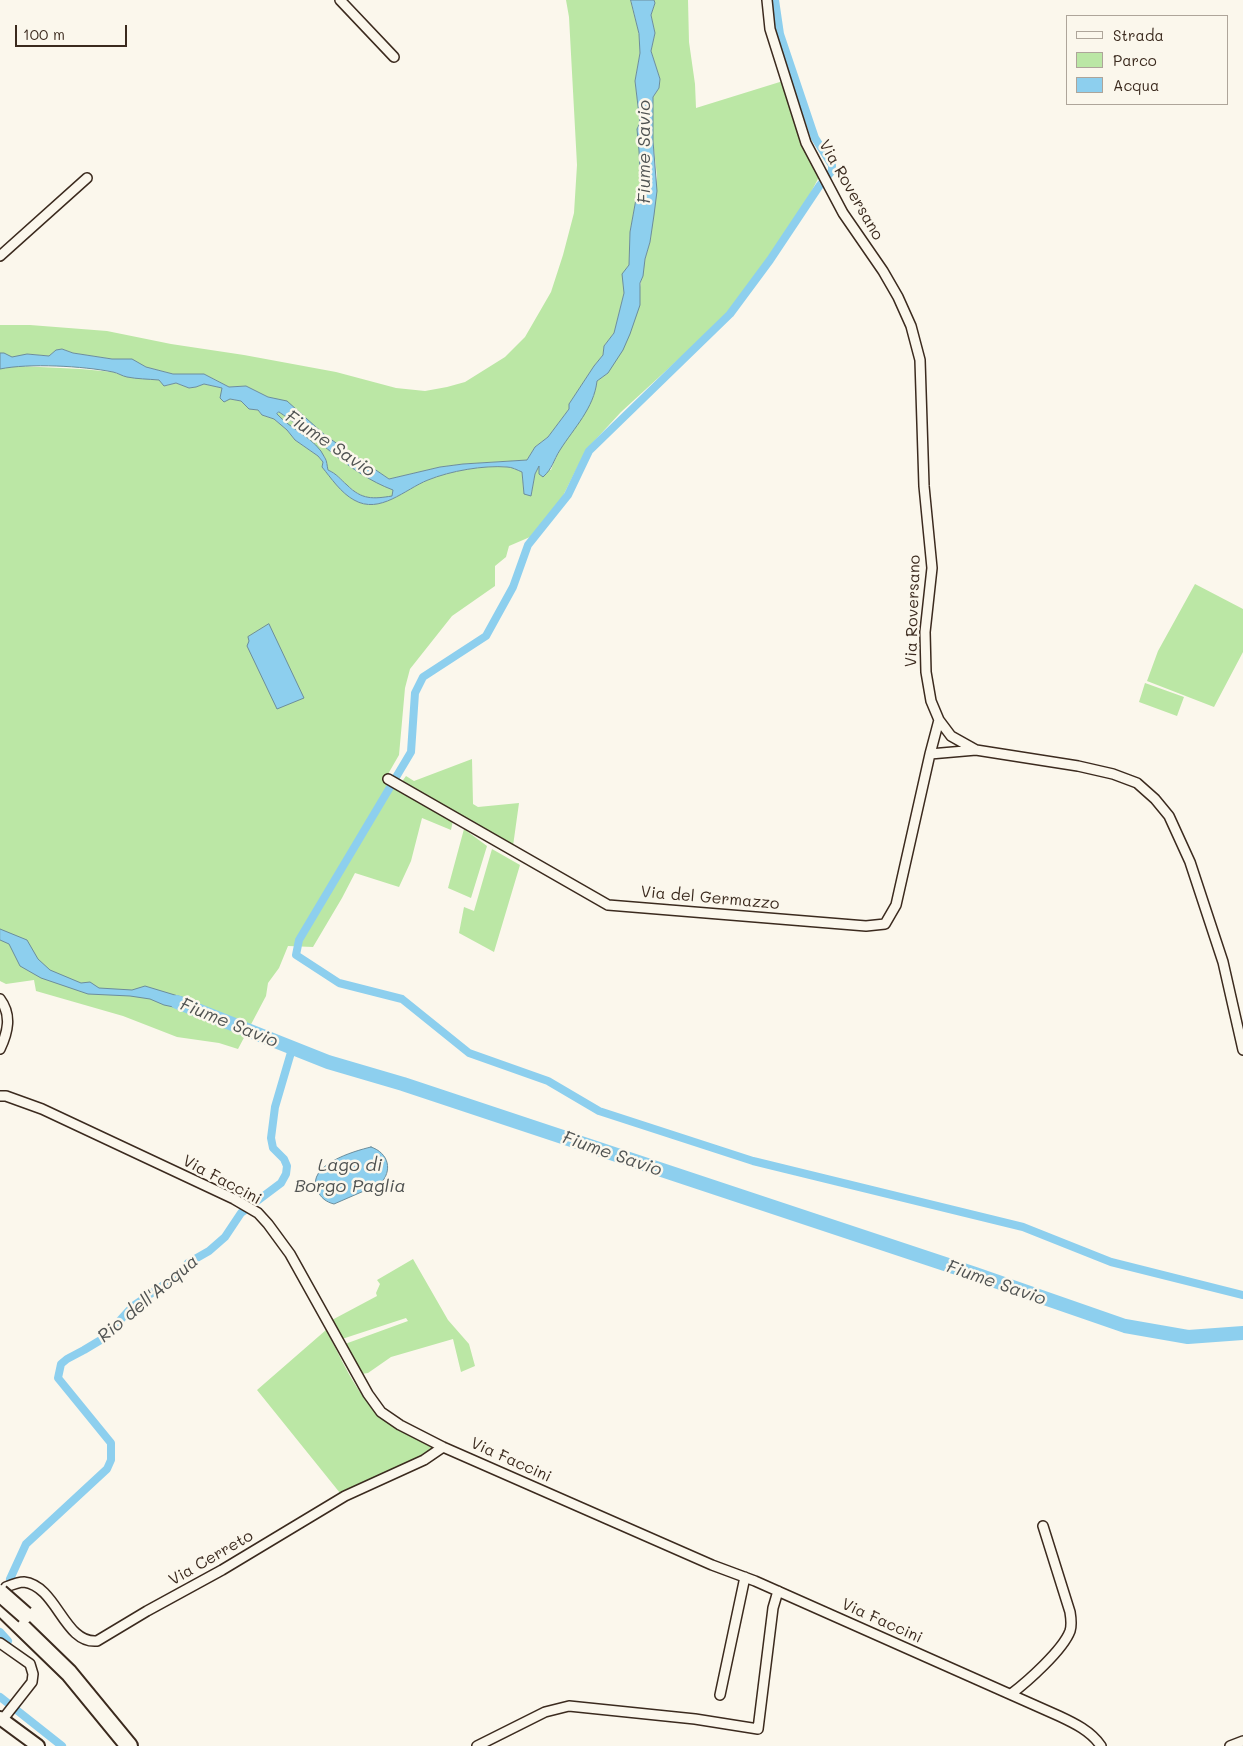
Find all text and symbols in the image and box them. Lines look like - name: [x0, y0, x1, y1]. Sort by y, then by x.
- scale bar: [18, 15, 130, 47]
- legend: [1066, 15, 1228, 105]
- text: 100 m: [23, 24, 65, 44]
- text: Strada: [1113, 25, 1164, 45]
- text: Parco: [1113, 50, 1157, 70]
- text: Acqua: [1113, 75, 1159, 95]
- water label: Fiume Savio: [633, 100, 655, 204]
- street label: Via Roversano: [815, 136, 887, 244]
- water label: Fiume Savio: [281, 406, 379, 482]
- street label: Via Roversano: [901, 554, 925, 668]
- street label: Via del Germazzo: [640, 882, 780, 914]
- water label: Fiume Savio: [177, 994, 281, 1052]
- water label: Fiume Savio: [559, 1127, 665, 1181]
- street label: Via Faccini: [179, 1151, 265, 1209]
- water label: Lago di Borgo Paglia: [294, 1154, 406, 1196]
- water label: Rio dell'Acqua: [93, 1251, 203, 1347]
- water label: Fiume Savio: [943, 1256, 1049, 1310]
- street label: Via Faccini: [468, 1434, 554, 1486]
- street label: Via Cerreto: [165, 1526, 257, 1590]
- street label: Via Faccini: [839, 1595, 925, 1647]

